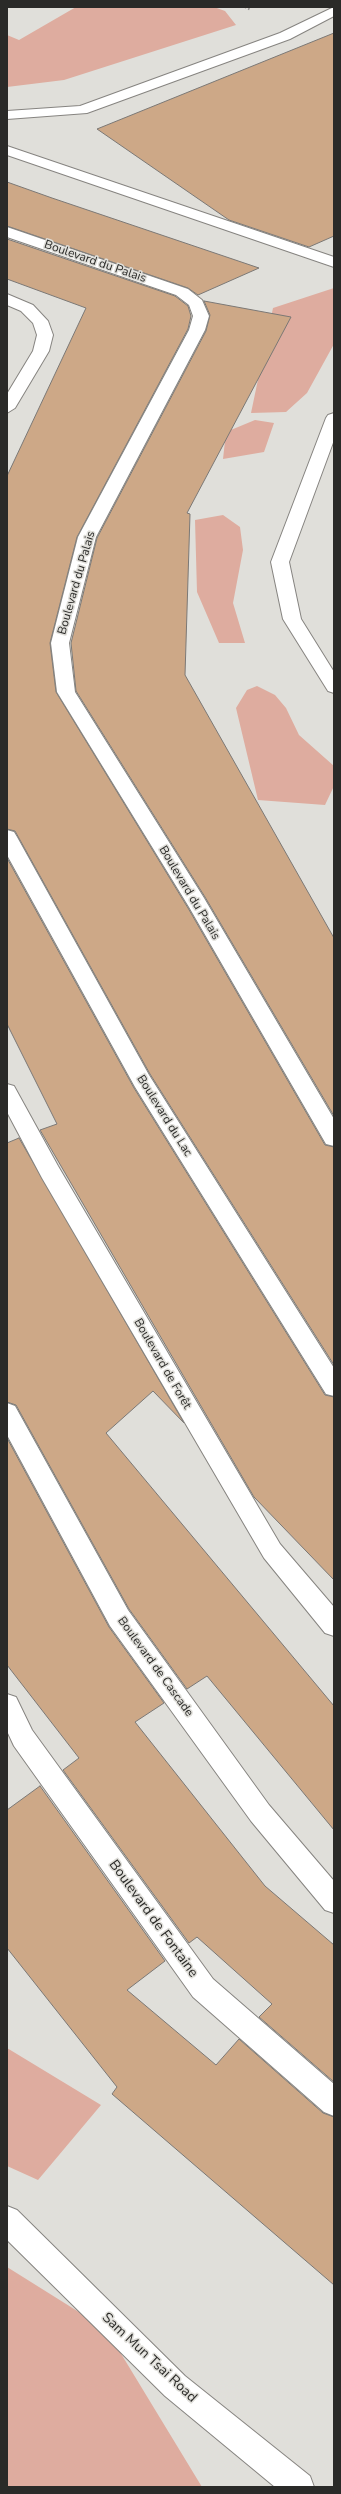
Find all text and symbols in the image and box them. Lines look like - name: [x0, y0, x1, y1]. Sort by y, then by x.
- street label: Boulevard du Palais: [42, 238, 148, 286]
- street label: Boulevard du Palais: [55, 530, 99, 636]
- street label: Boulevard du Palais: [155, 843, 223, 943]
- street label: Boulevard du Lac: [133, 1073, 195, 1159]
- street label: Boulevard de Forêt: [130, 1316, 194, 1412]
- street label: Boulevard de Cascade: [114, 1614, 196, 1720]
- street label: Boulevard de Fontaine: [105, 1857, 201, 1981]
- street label: Sam Mun Tsai Road: [98, 2310, 200, 2406]

